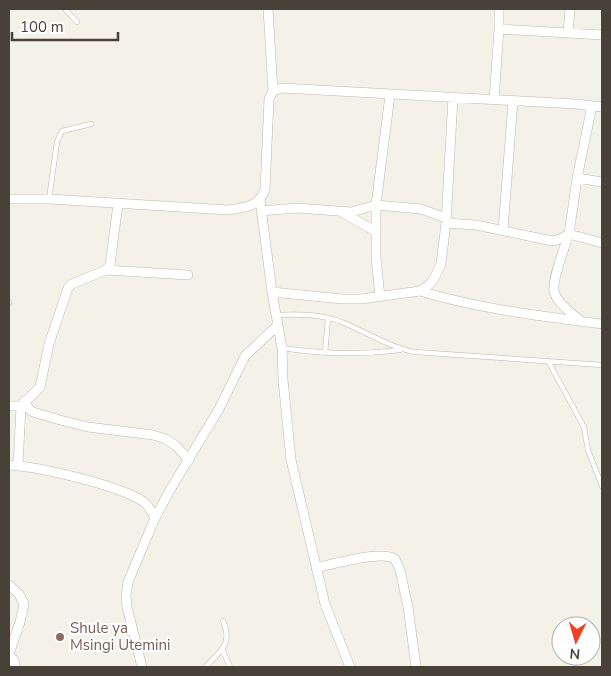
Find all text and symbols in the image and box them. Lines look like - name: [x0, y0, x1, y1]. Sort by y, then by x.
- scale bar: [12, 10, 119, 42]
- text: 100 m: [20, 17, 64, 37]
- north arrow: [551, 616, 601, 666]
- place label: Shule ya Msingi Utemini: [70, 618, 171, 655]
- marker: Shule ya Msingi Utemini: [54, 631, 66, 643]
- text: N: [569, 644, 581, 663]

